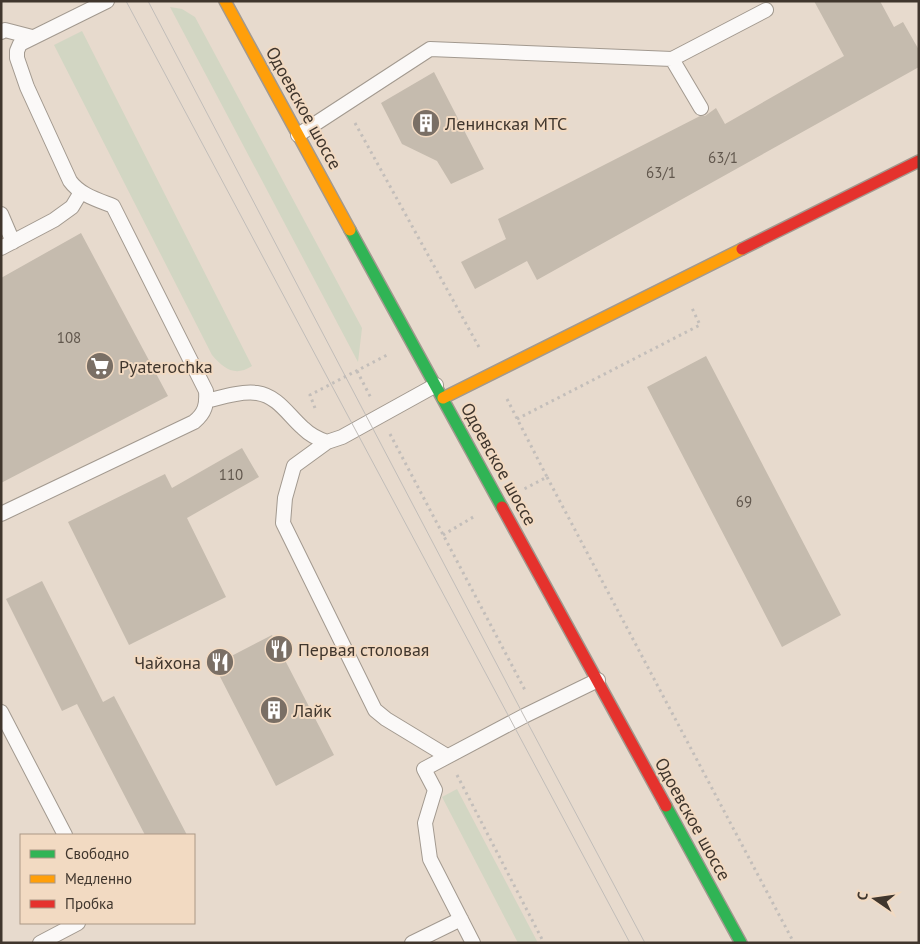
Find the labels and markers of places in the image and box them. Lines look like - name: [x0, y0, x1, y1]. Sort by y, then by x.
- building icon: Ленинская МТС: [411, 108, 441, 138]
- place label: Ленинская МТС: [444, 112, 567, 135]
- supermarket icon: Pyaterochka: [85, 351, 115, 381]
- place label: Pyaterochka: [119, 355, 213, 378]
- restaurant icon: Первая столовая: [264, 634, 294, 664]
- place label: Первая столовая: [298, 638, 429, 661]
- restaurant icon: Чайхона: [205, 647, 235, 677]
- place label: Чайхона: [134, 651, 201, 674]
- building icon: Лайк: [259, 695, 289, 725]
- place label: Лайк: [292, 699, 332, 722]

